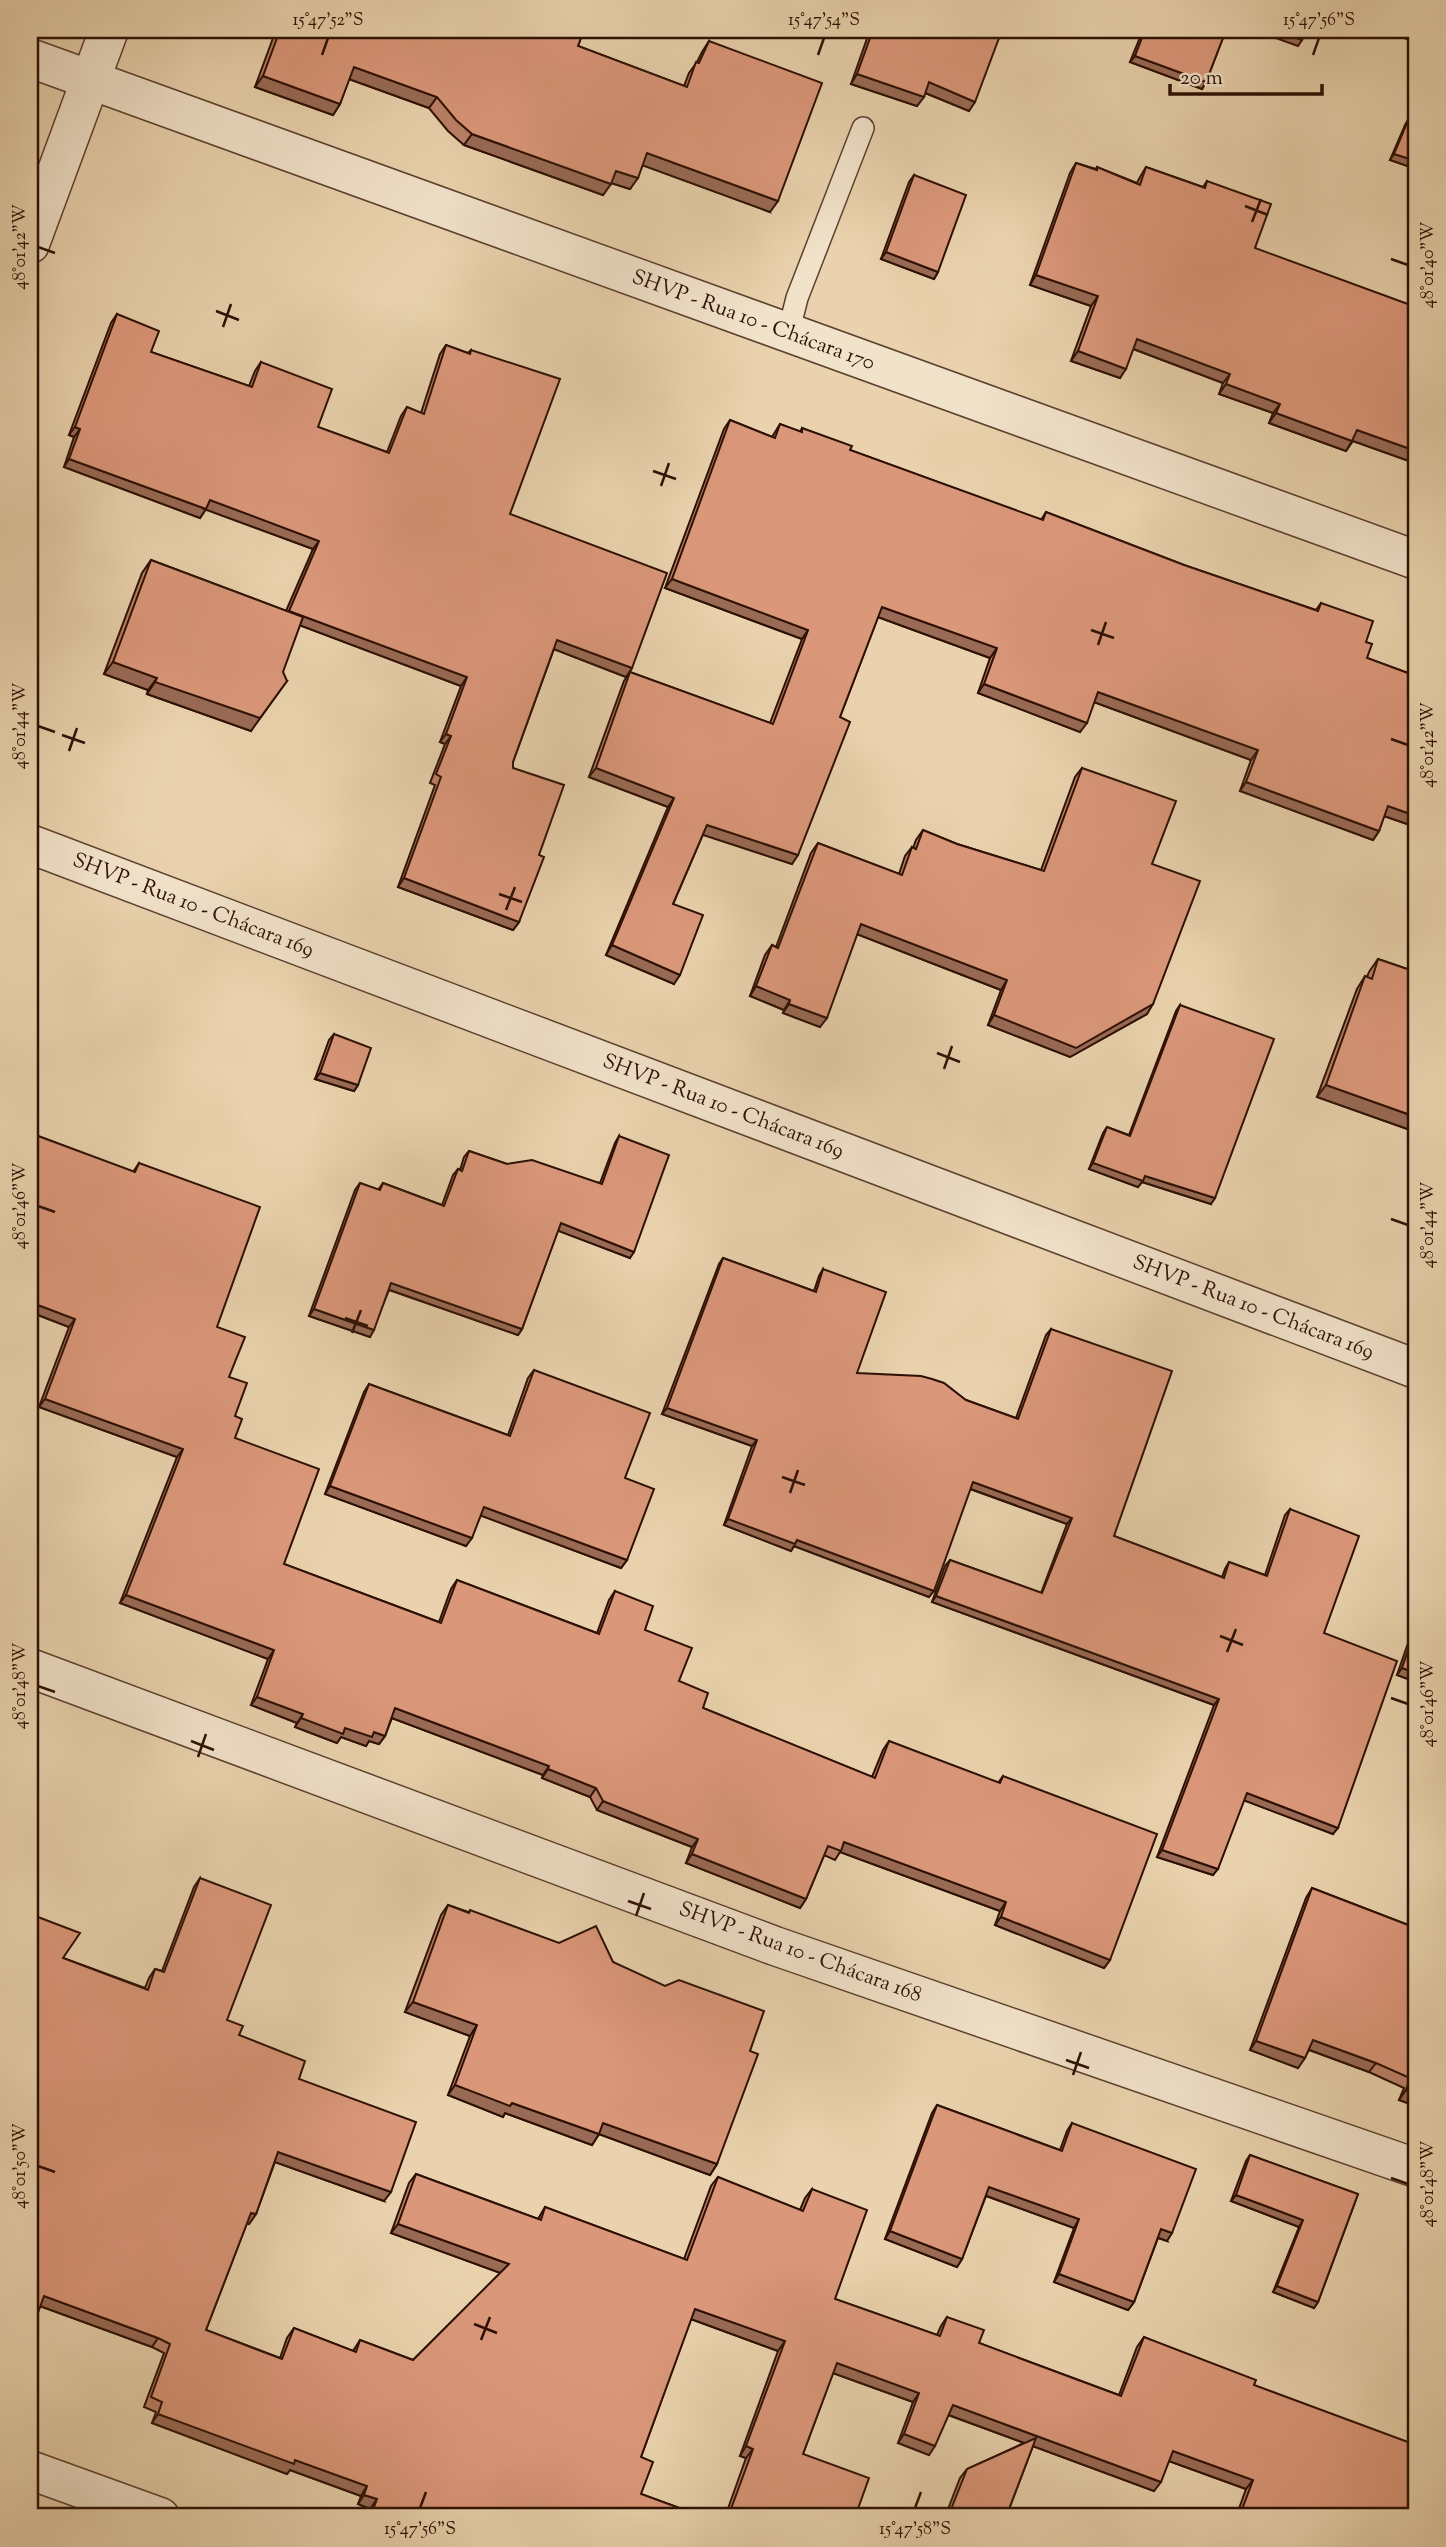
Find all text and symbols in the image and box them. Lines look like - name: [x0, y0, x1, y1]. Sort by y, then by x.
- text: 15°47'52"S: [292, 8, 364, 34]
- text: 15°47'54"S: [788, 8, 860, 34]
- text: 15°47'56"S: [1283, 8, 1355, 34]
- scale bar: [1170, 52, 1322, 96]
- text: 20 m: [1180, 64, 1223, 94]
- text: 48°01'42"W: [8, 204, 34, 290]
- text: 48°01'40"W: [1416, 222, 1442, 308]
- street label: SHVP - Rua 10 - Chácara 170: [627, 263, 879, 379]
- text: 48°01'44"W: [8, 683, 34, 769]
- text: 48°01'42"W: [1416, 702, 1442, 788]
- street label: SHVP - Rua 10 - Chácara 169: [68, 846, 318, 966]
- street label: SHVP - Rua 10 - Chácara 169: [598, 1047, 848, 1167]
- text: 48°01'46"W: [8, 1163, 34, 1249]
- text: 48°01'44"W: [1416, 1182, 1442, 1268]
- street label: SHVP - Rua 10 - Chácara 169: [1128, 1248, 1378, 1368]
- text: 48°01'48"W: [8, 1643, 34, 1729]
- text: 48°01'46"W: [1416, 1661, 1442, 1747]
- street label: SHVP - Rua 10 - Chácara 168: [674, 1895, 926, 2011]
- text: 48°01'50"W: [8, 2123, 34, 2209]
- text: 48°01'48"W: [1416, 2141, 1442, 2227]
- text: 15°47'56"S: [384, 2517, 456, 2543]
- text: 15°47'58"S: [879, 2517, 951, 2543]

